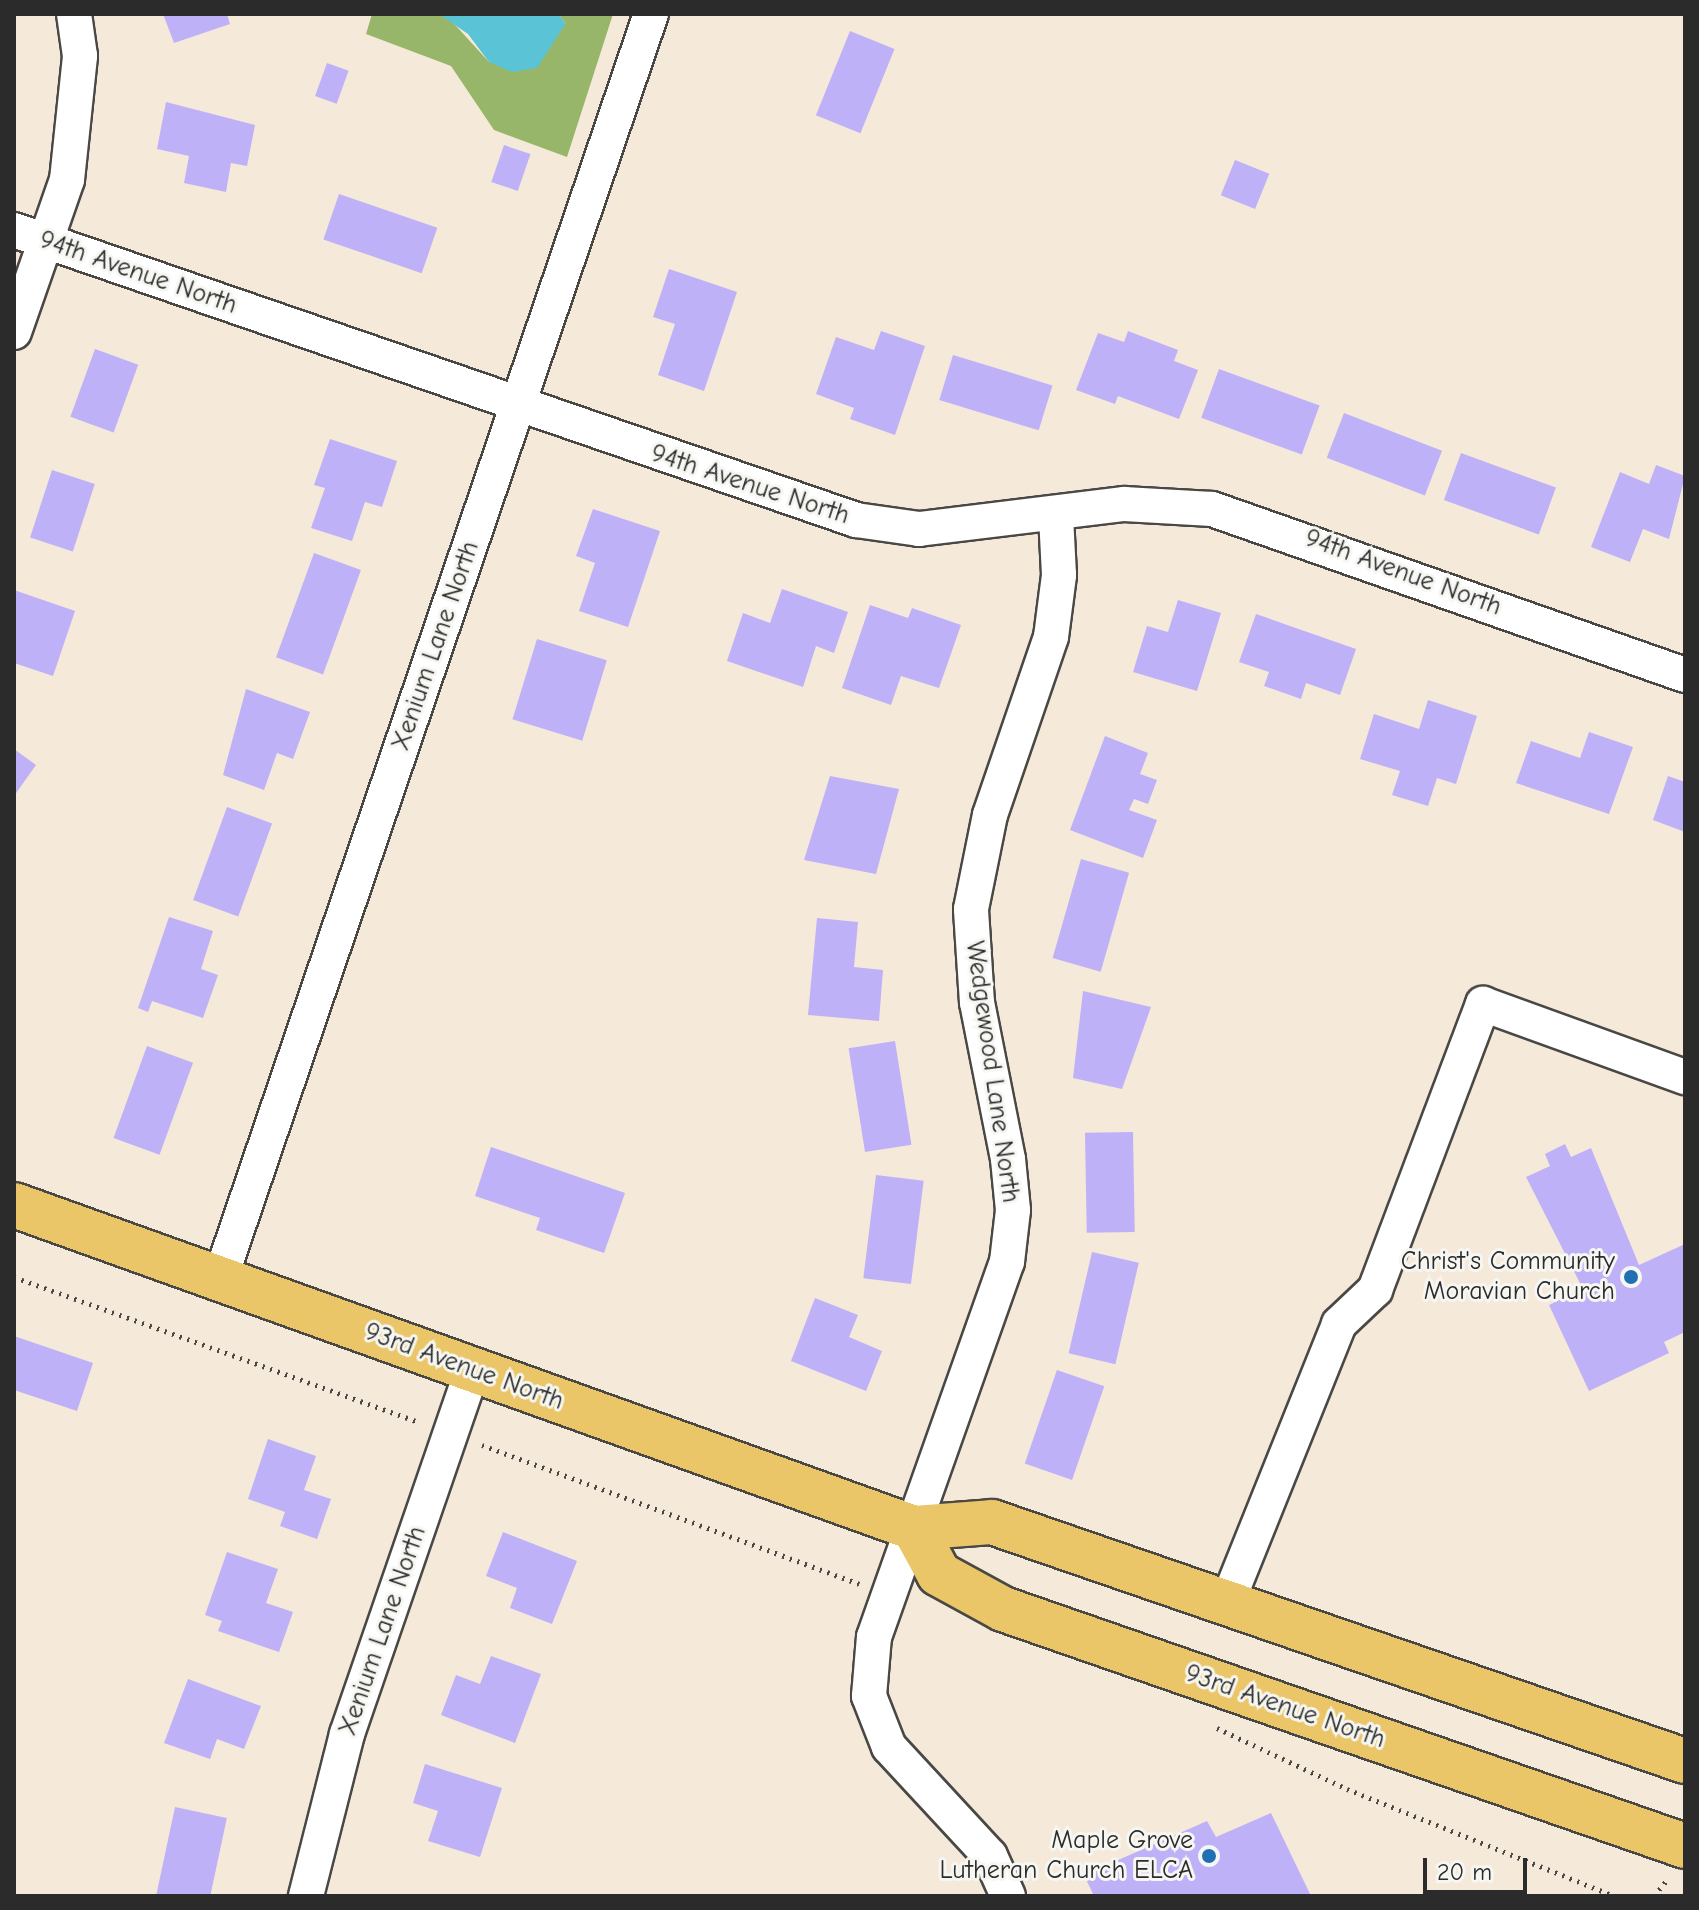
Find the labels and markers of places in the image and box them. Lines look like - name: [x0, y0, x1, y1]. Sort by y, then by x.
- place label: Christ's Community Moravian Church: [1401, 1246, 1615, 1308]
- marker: Christ's Community Moravian Church: [1622, 1268, 1640, 1286]
- place label: Maple Grove Lutheran Church ELCA: [940, 1825, 1193, 1886]
- marker: Maple Grove Lutheran Church ELCA: [1200, 1847, 1218, 1865]

